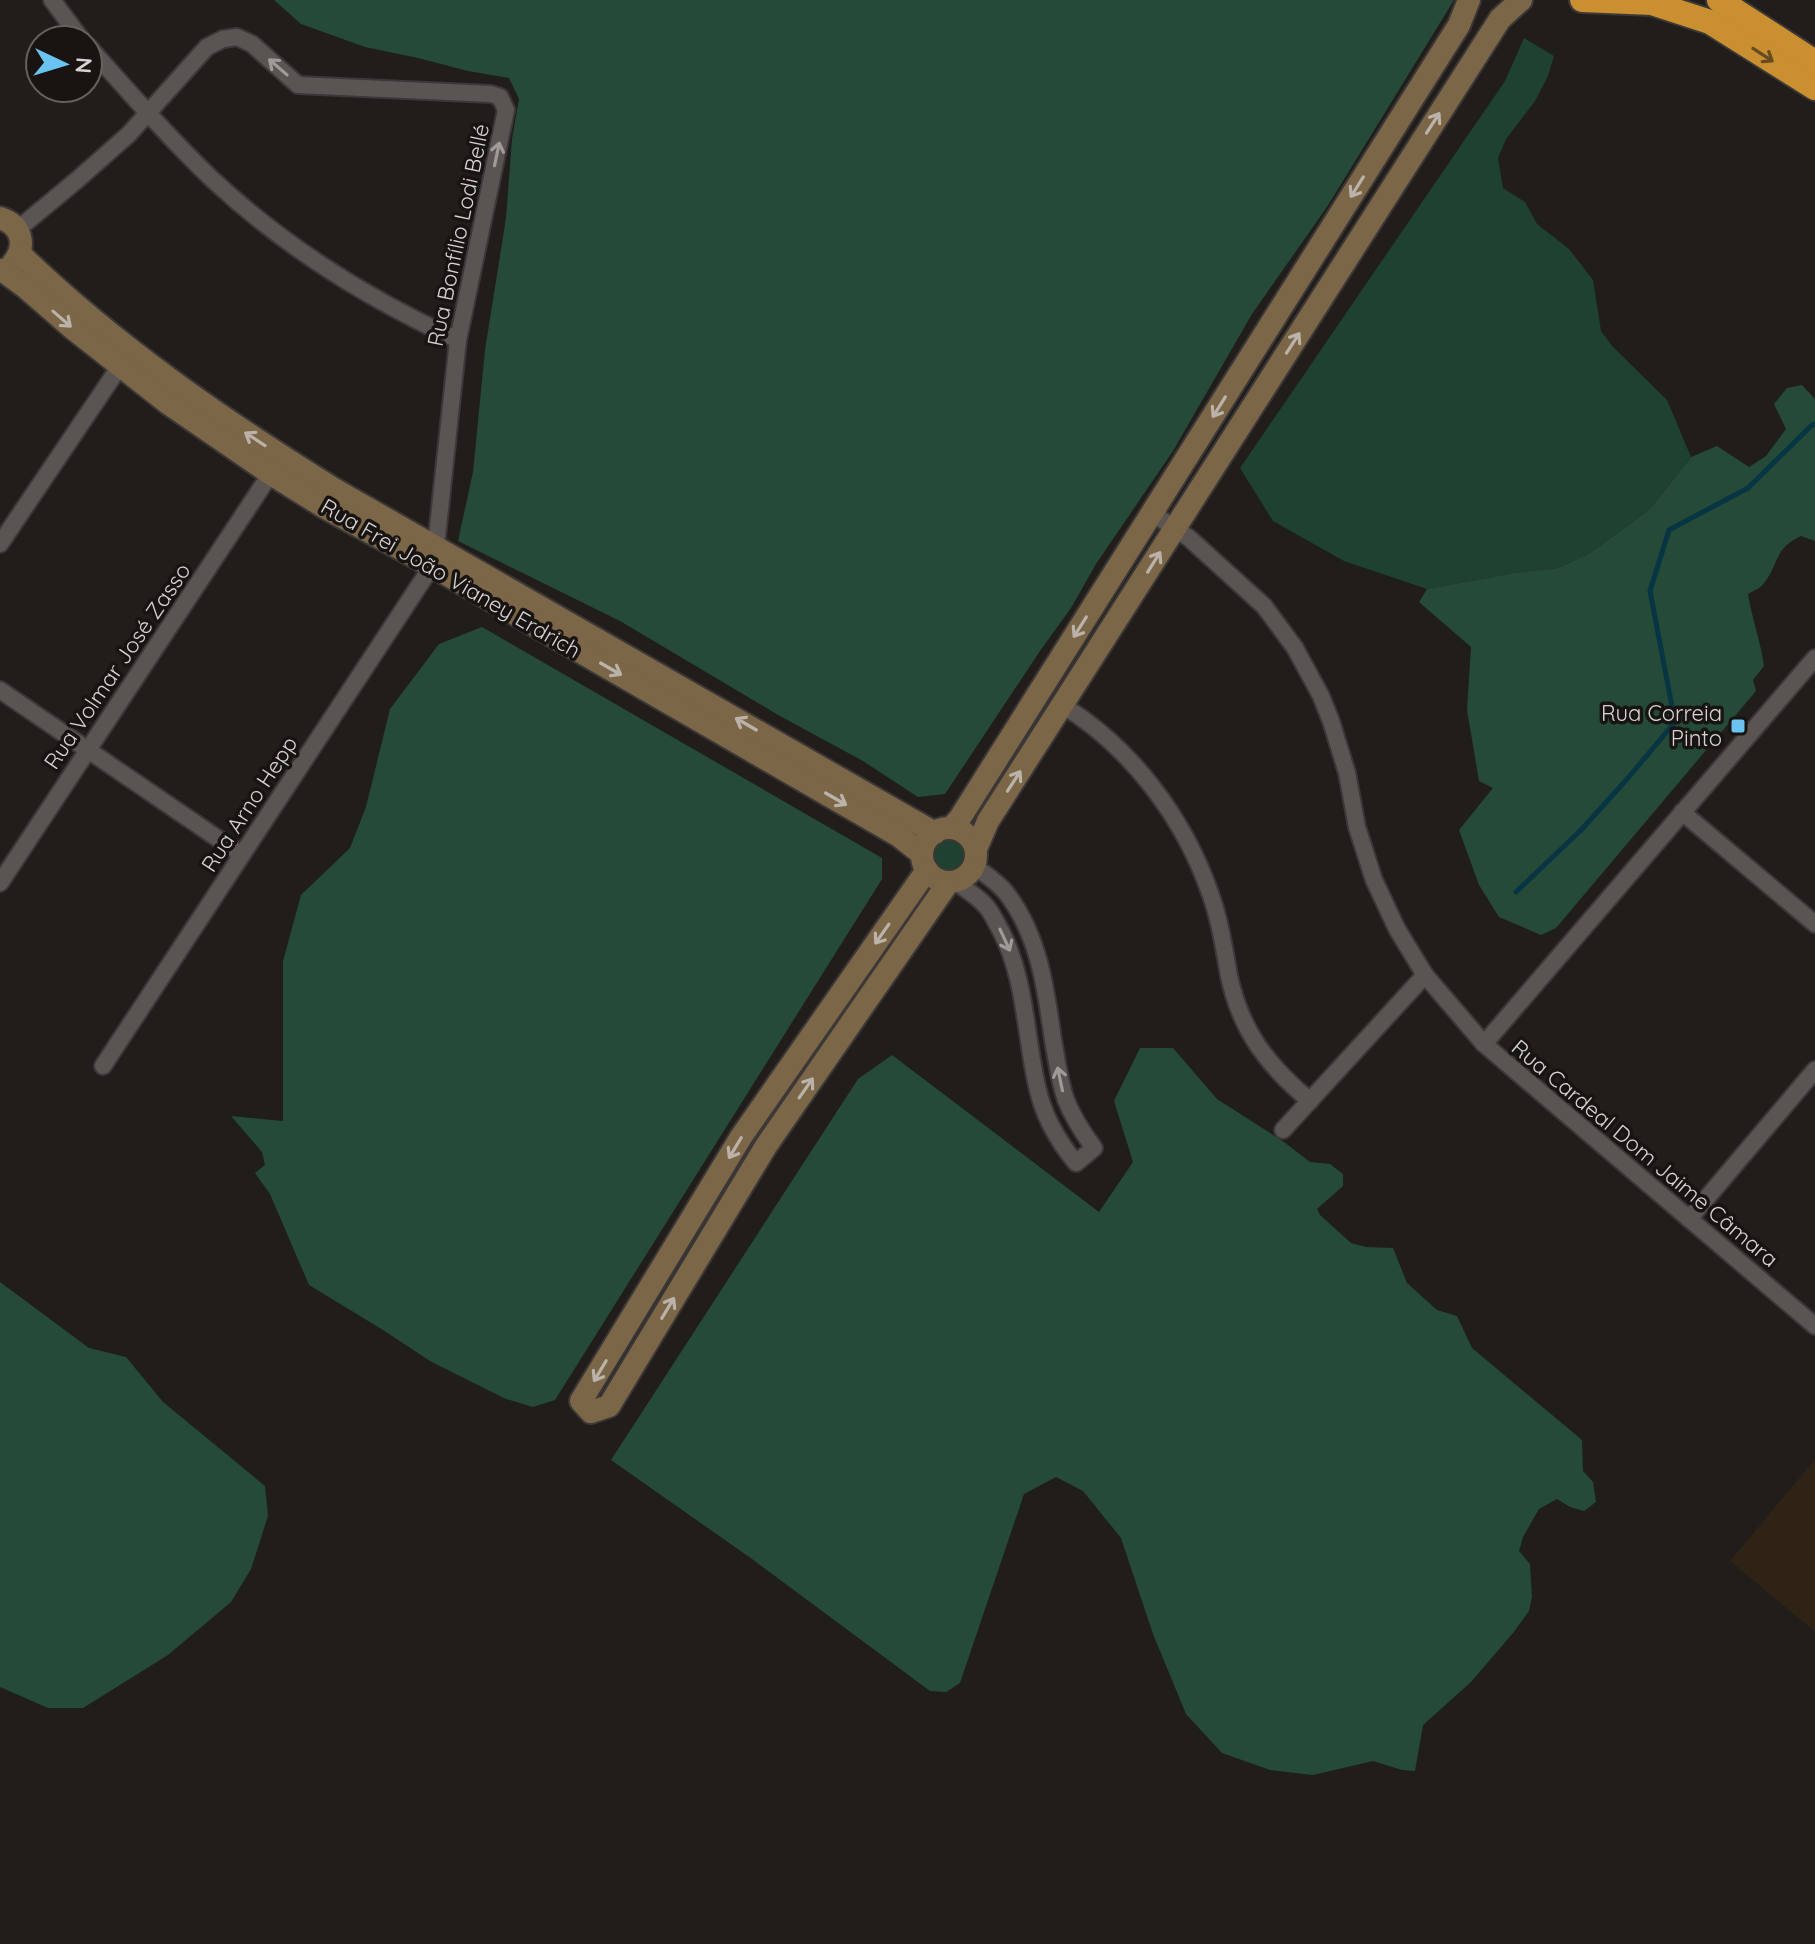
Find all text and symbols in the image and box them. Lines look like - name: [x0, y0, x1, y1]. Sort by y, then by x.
- north arrow: [24, 24, 104, 104]
- one-way arrow: [1751, 47, 1774, 63]
- text: N: [69, 56, 98, 74]
- one-way arrow: [269, 58, 289, 76]
- one-way arrow: [1425, 113, 1442, 135]
- street label: Rua Bonfílio Lodi Bellé: [421, 121, 495, 349]
- one-way arrow: [490, 142, 505, 167]
- one-way arrow: [1349, 175, 1366, 197]
- one-way arrow: [52, 310, 72, 328]
- one-way arrow: [1285, 332, 1302, 354]
- one-way arrow: [1210, 395, 1226, 418]
- one-way arrow: [244, 431, 266, 447]
- street label: Rua Frei João Vianey Erdrich: [316, 492, 586, 664]
- one-way arrow: [1146, 551, 1162, 574]
- street label: Rua Volmar José Zasso: [38, 558, 196, 774]
- one-way arrow: [1072, 615, 1088, 638]
- one-way arrow: [598, 662, 622, 677]
- place label: Rua Correia Pinto: [1601, 699, 1722, 752]
- one-way arrow: [735, 716, 758, 732]
- marker: Rua Correia Pinto: [1729, 717, 1747, 735]
- street label: Rua Arno Hepp: [195, 731, 303, 877]
- one-way arrow: [1006, 770, 1022, 793]
- one-way arrow: [824, 791, 847, 807]
- one-way arrow: [874, 922, 890, 944]
- one-way arrow: [998, 928, 1013, 952]
- street label: Rua Cardeal Dom Jaime Câmara: [1506, 1033, 1784, 1273]
- one-way arrow: [1052, 1066, 1067, 1092]
- one-way arrow: [798, 1077, 814, 1099]
- one-way arrow: [726, 1136, 742, 1159]
- one-way arrow: [661, 1297, 677, 1320]
- one-way arrow: [592, 1359, 608, 1382]

